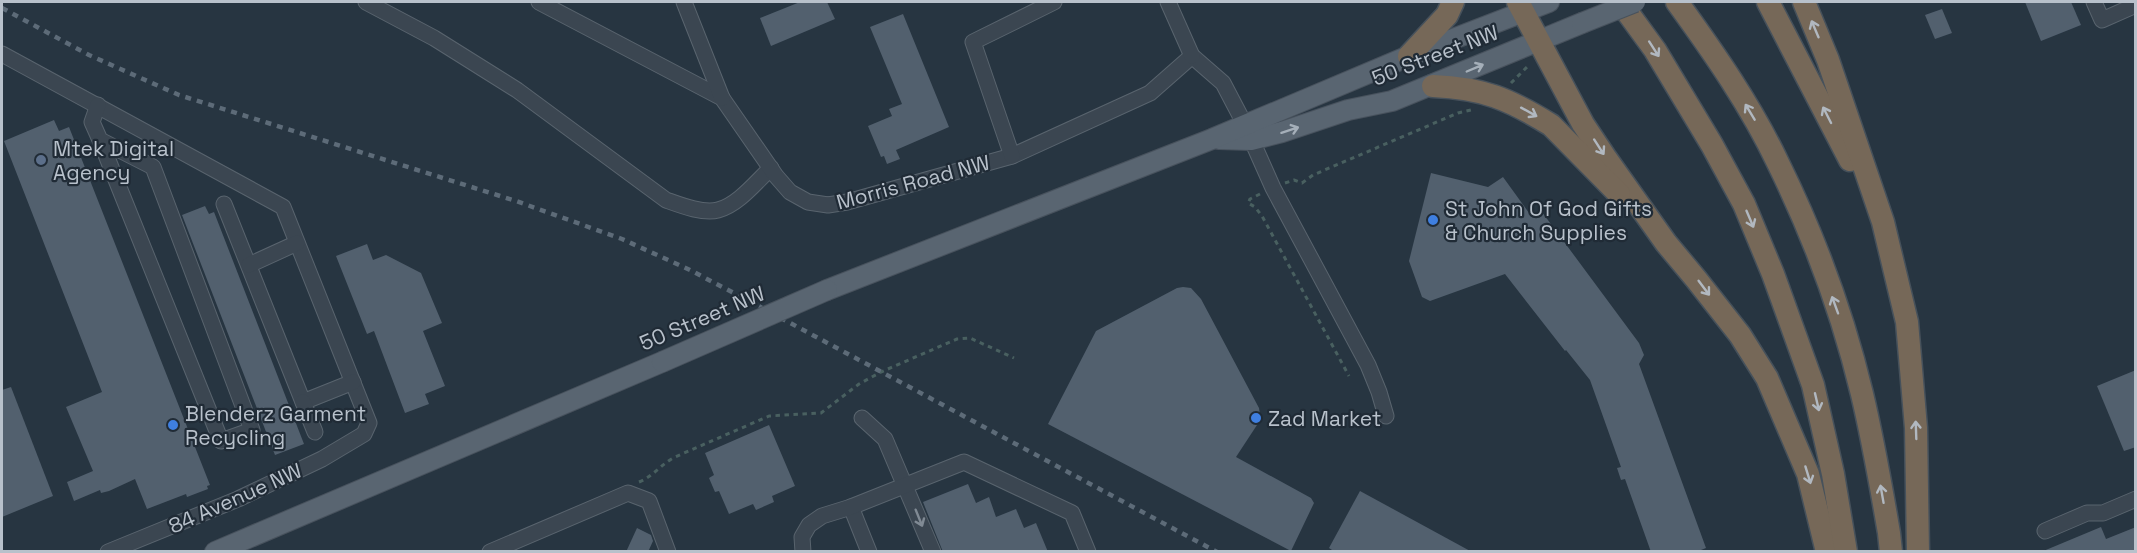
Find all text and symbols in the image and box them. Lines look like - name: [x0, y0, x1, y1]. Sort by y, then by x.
- street label: 50 Street NW: [1368, 19, 1502, 91]
- one-way arrow: [1809, 20, 1820, 38]
- one-way arrow: [1648, 41, 1660, 57]
- one-way arrow: [1465, 62, 1483, 73]
- one-way arrow: [1744, 104, 1756, 121]
- one-way arrow: [1821, 106, 1832, 124]
- one-way arrow: [1519, 107, 1537, 118]
- one-way arrow: [1280, 123, 1299, 134]
- place label: Mtek Digital Agency: [53, 135, 174, 186]
- one-way arrow: [1592, 139, 1605, 156]
- street label: Morris Road NW: [833, 149, 993, 215]
- marker: Mtek Digital Agency: [34, 153, 48, 167]
- place label: St John Of God Gifts & Church Supplies: [1445, 195, 1652, 246]
- one-way arrow: [1745, 209, 1756, 228]
- marker: St John Of God Gifts & Church Supplies: [1426, 213, 1440, 227]
- street label: 50 Street NW: [635, 280, 769, 356]
- one-way arrow: [1697, 280, 1710, 296]
- one-way arrow: [1829, 296, 1840, 315]
- one-way arrow: [1812, 392, 1823, 411]
- place label: Blenderz Garment Recycling: [185, 400, 366, 451]
- place label: Zad Market: [1268, 405, 1381, 432]
- marker: Zad Market: [1249, 411, 1263, 425]
- marker: Blenderz Garment Recycling: [166, 418, 180, 432]
- one-way arrow: [1910, 421, 1922, 441]
- street label: 84 Avenue NW: [164, 457, 306, 539]
- one-way arrow: [1803, 465, 1814, 484]
- one-way arrow: [1876, 484, 1887, 504]
- one-way arrow: [914, 508, 925, 527]

